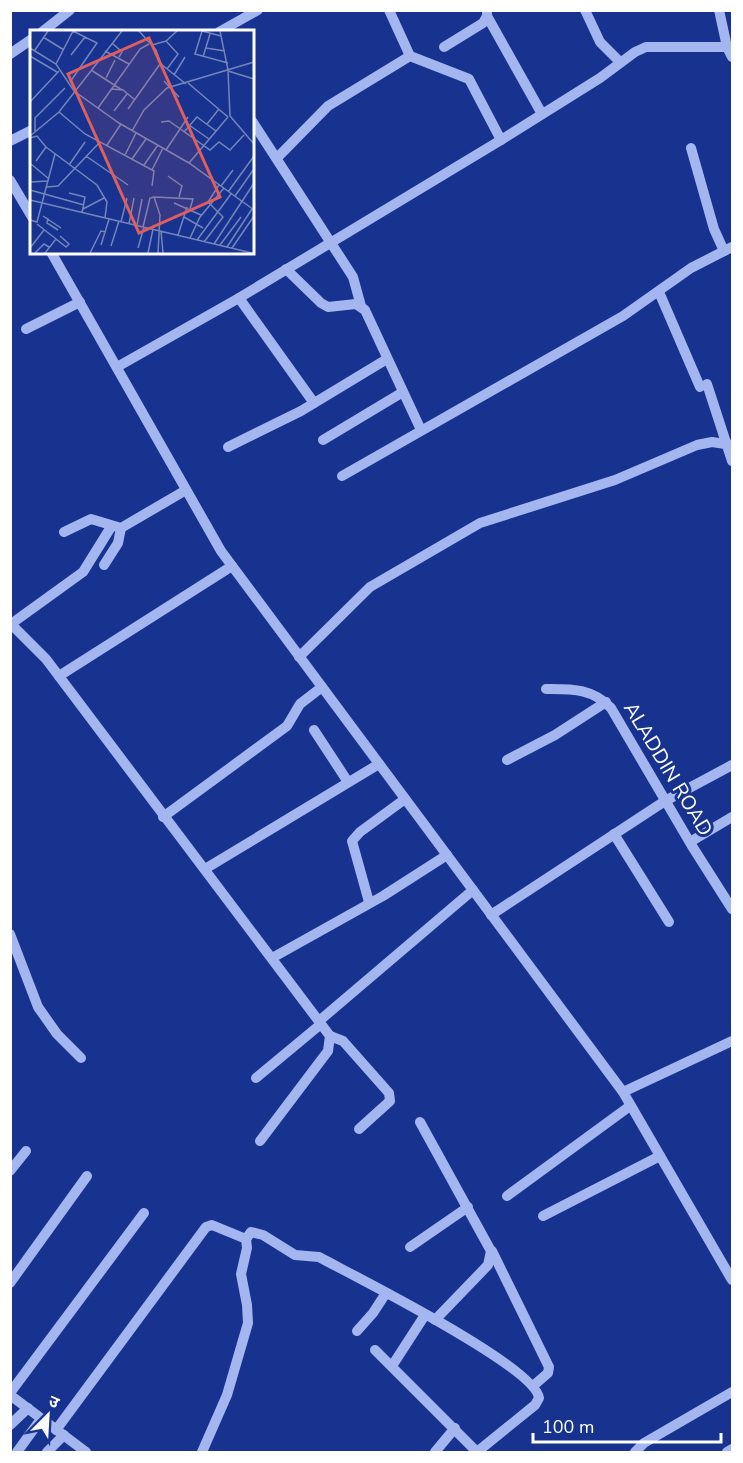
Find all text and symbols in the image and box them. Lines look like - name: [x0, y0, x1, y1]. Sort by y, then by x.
- inset map: [30, 30, 254, 254]
- street label: ALADDIN ROAD: [617, 697, 719, 841]
- north arrow: [18, 1385, 78, 1445]
- text: उ: [45, 1390, 63, 1414]
- scale bar: [533, 1406, 720, 1444]
- text: 100 m: [542, 1415, 594, 1439]

